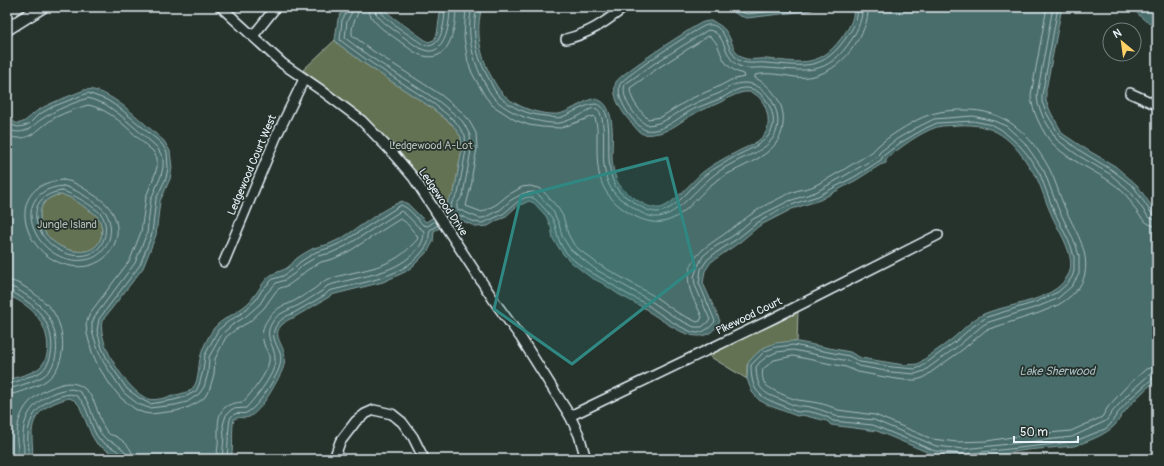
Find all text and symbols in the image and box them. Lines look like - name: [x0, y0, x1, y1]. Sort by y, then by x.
- north arrow: [1102, 22, 1142, 62]
- text: N: [1111, 26, 1124, 41]
- street label: Ledgewood Court West: [225, 112, 279, 217]
- park label: Ledgewood A-Lot: [389, 139, 473, 152]
- street label: Ledgewood Drive: [416, 166, 471, 239]
- park label: Jungle Island: [37, 218, 97, 231]
- street label: Pikewood Court: [714, 294, 785, 338]
- water label: Lake Sherwood: [1019, 364, 1097, 379]
- scale bar: [1014, 418, 1078, 444]
- text: 50 m: [1020, 425, 1048, 440]

